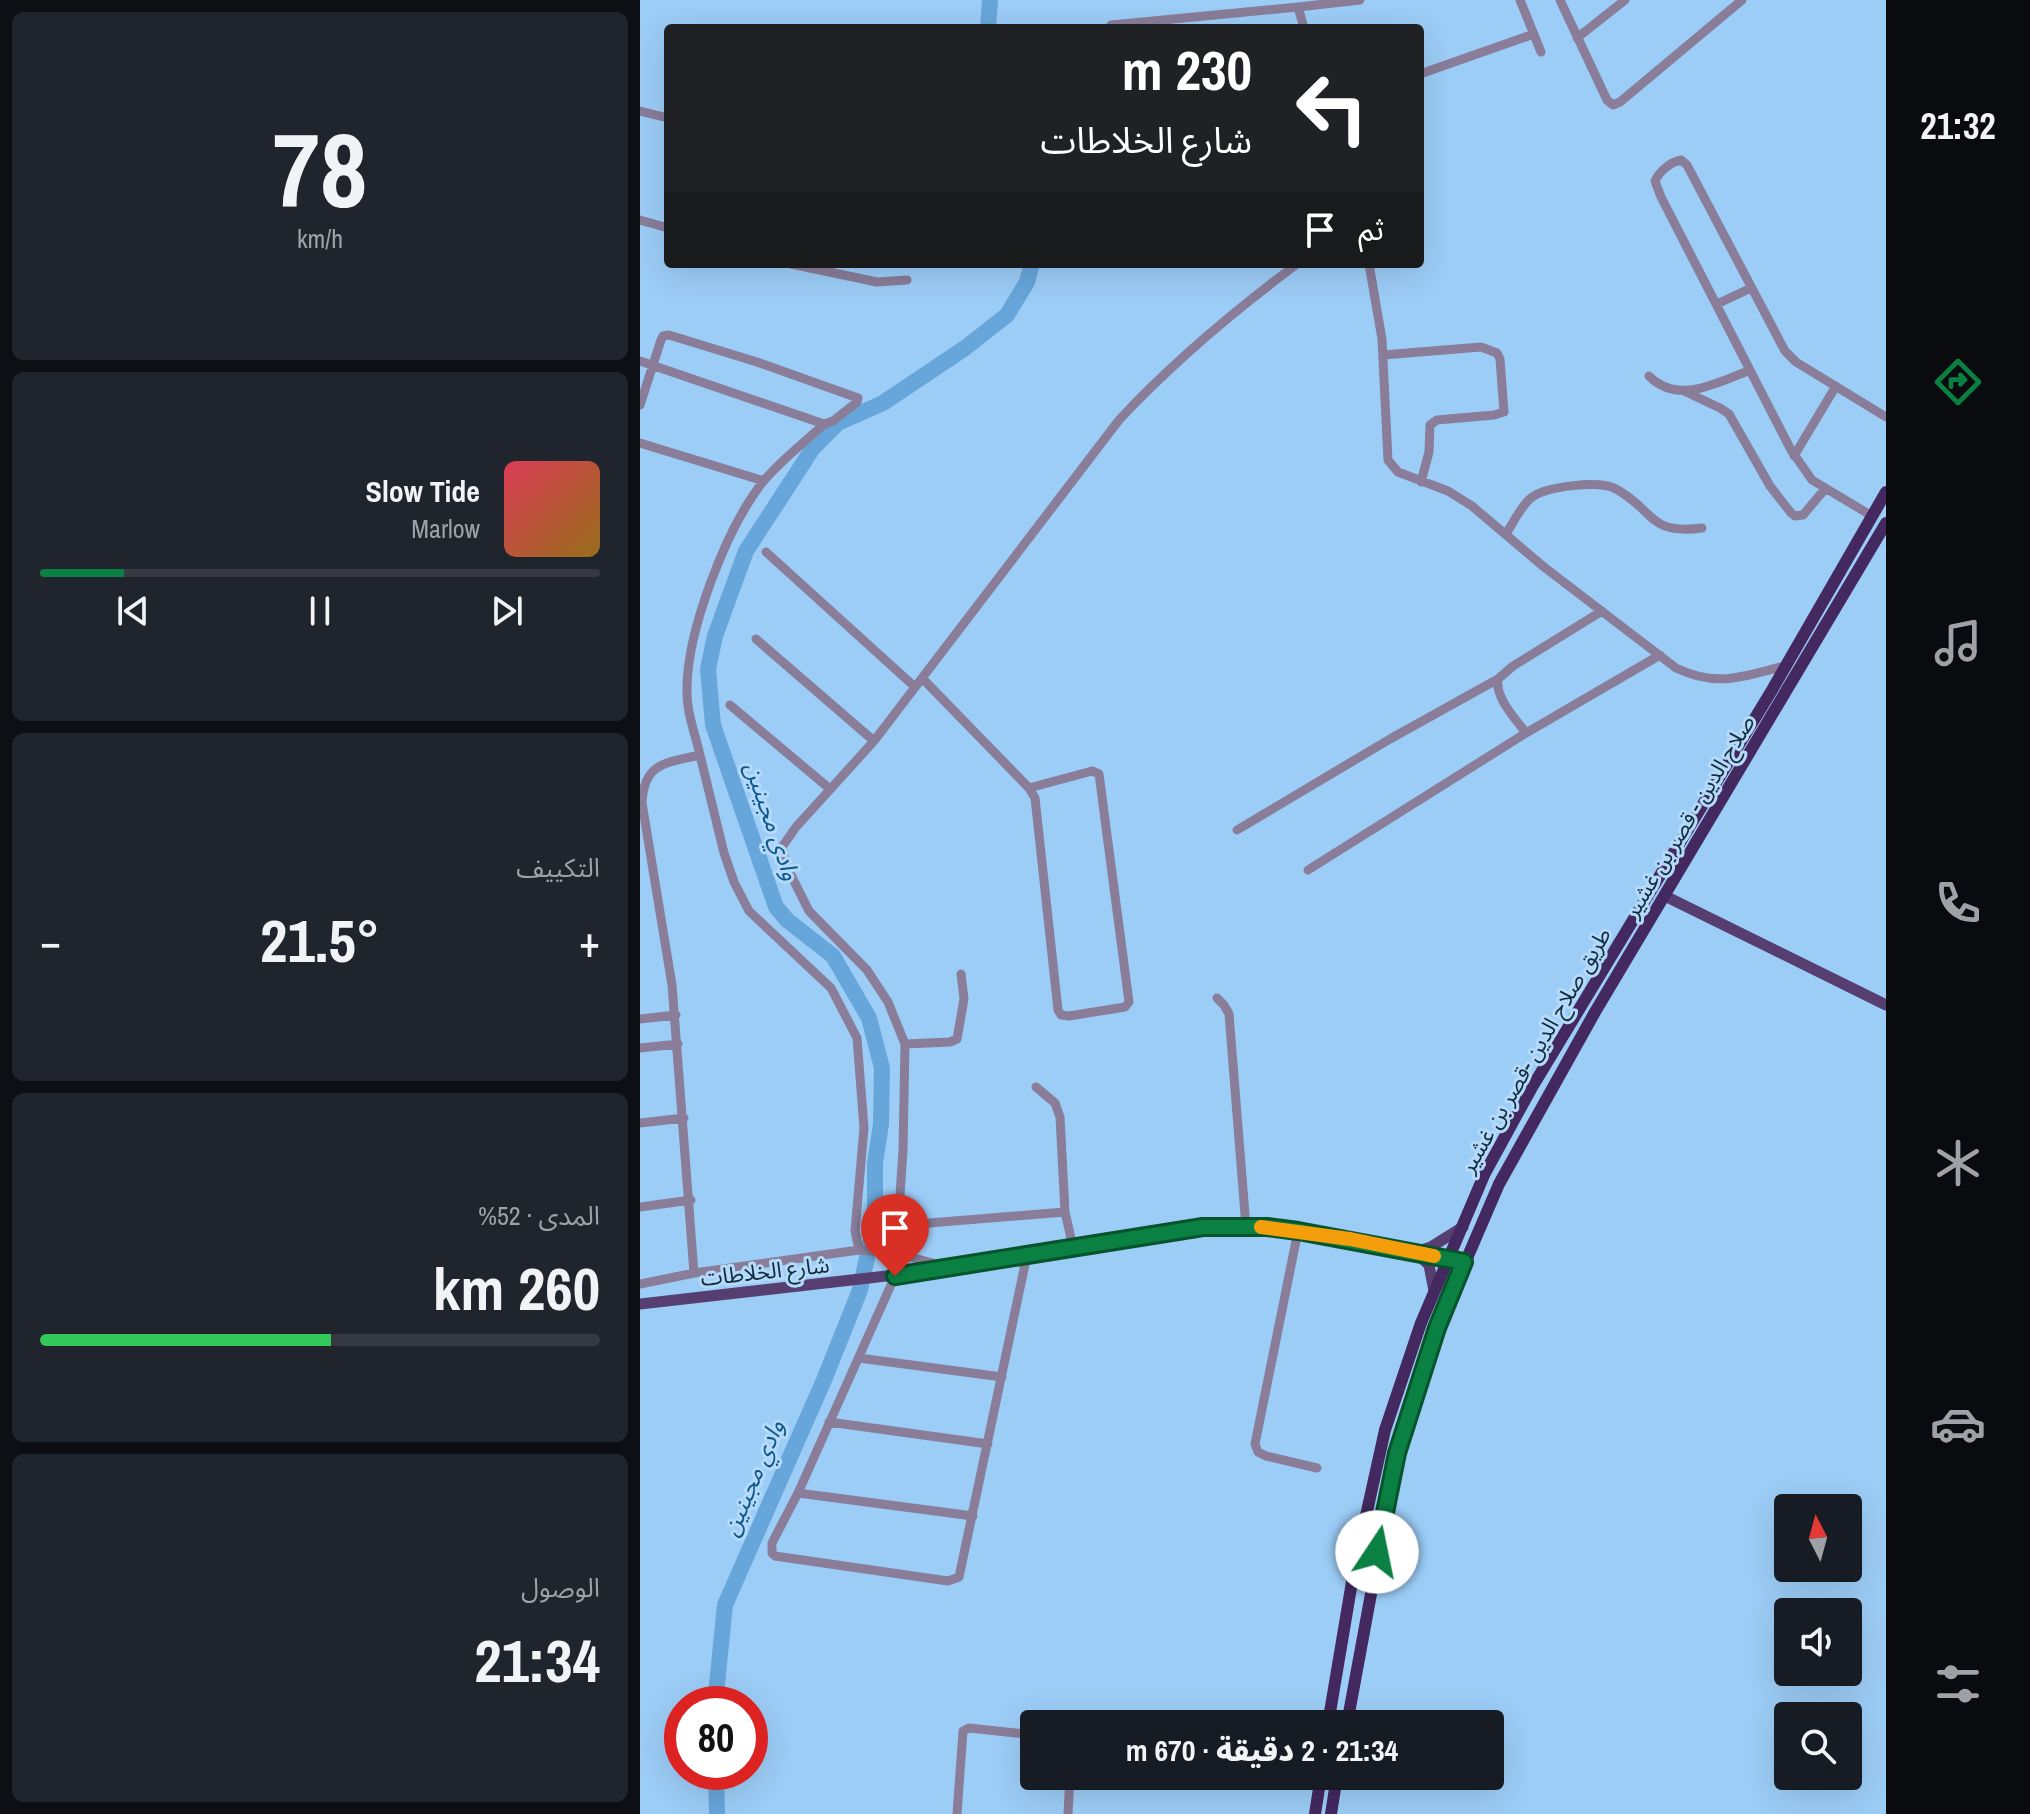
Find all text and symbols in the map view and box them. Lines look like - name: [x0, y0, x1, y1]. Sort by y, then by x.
- text: 230 m: [1122, 32, 1252, 107]
- icon: left: [1280, 56, 1384, 160]
- text: 78: [273, 99, 367, 239]
- text: 21:32: [1920, 102, 1996, 150]
- text: شارع الخلاطات: [1041, 116, 1252, 164]
- icon: arrive: [1298, 208, 1342, 252]
- text: ثم: [1358, 209, 1384, 249]
- text: km/h: [297, 221, 343, 256]
- icon: directions: [1930, 354, 1986, 410]
- text: Slow Tide: [366, 471, 480, 511]
- text: Marlow: [411, 511, 480, 546]
- icon: previous: [111, 589, 155, 633]
- icon: pause: [298, 589, 342, 633]
- icon: next: [485, 589, 529, 633]
- icon: music: [1930, 615, 1986, 671]
- street label: صلاح الدين - قصر بن غشير: [1616, 709, 1763, 925]
- water label: وادي مجينين: [734, 757, 808, 886]
- text: التكييف: [516, 850, 600, 885]
- icon: phone: [1930, 875, 1986, 931]
- text: 21.5°: [260, 900, 380, 981]
- text: −: [40, 911, 61, 971]
- text: +: [579, 911, 600, 971]
- street label: طريق صلاح الدين -قصر بن غشير: [1452, 922, 1619, 1180]
- icon: climate: [1930, 1135, 1986, 1191]
- pin: [861, 1194, 929, 1276]
- text: المدى · 52%: [478, 1198, 600, 1233]
- icon: arrive: [873, 1206, 917, 1250]
- text: 260 km: [433, 1248, 600, 1329]
- street label: شارع الخلاطات: [699, 1249, 831, 1295]
- icon: car: [1930, 1396, 1986, 1452]
- water label: وادي مجينين: [713, 1414, 794, 1542]
- north arrow: [1774, 1494, 1862, 1582]
- map controls: [1774, 1494, 1862, 1790]
- position arrow: [1335, 1510, 1419, 1594]
- text: الوصول: [521, 1570, 600, 1605]
- button: sound: [1774, 1598, 1862, 1686]
- text: 21:34: [474, 1620, 600, 1701]
- icon: filters: [1930, 1656, 1986, 1712]
- speed limit sign: 80: [664, 1686, 768, 1790]
- button: search: [1774, 1702, 1862, 1790]
- text: 21:34 · 2 دقيقة · 670 m: [1126, 1730, 1398, 1770]

